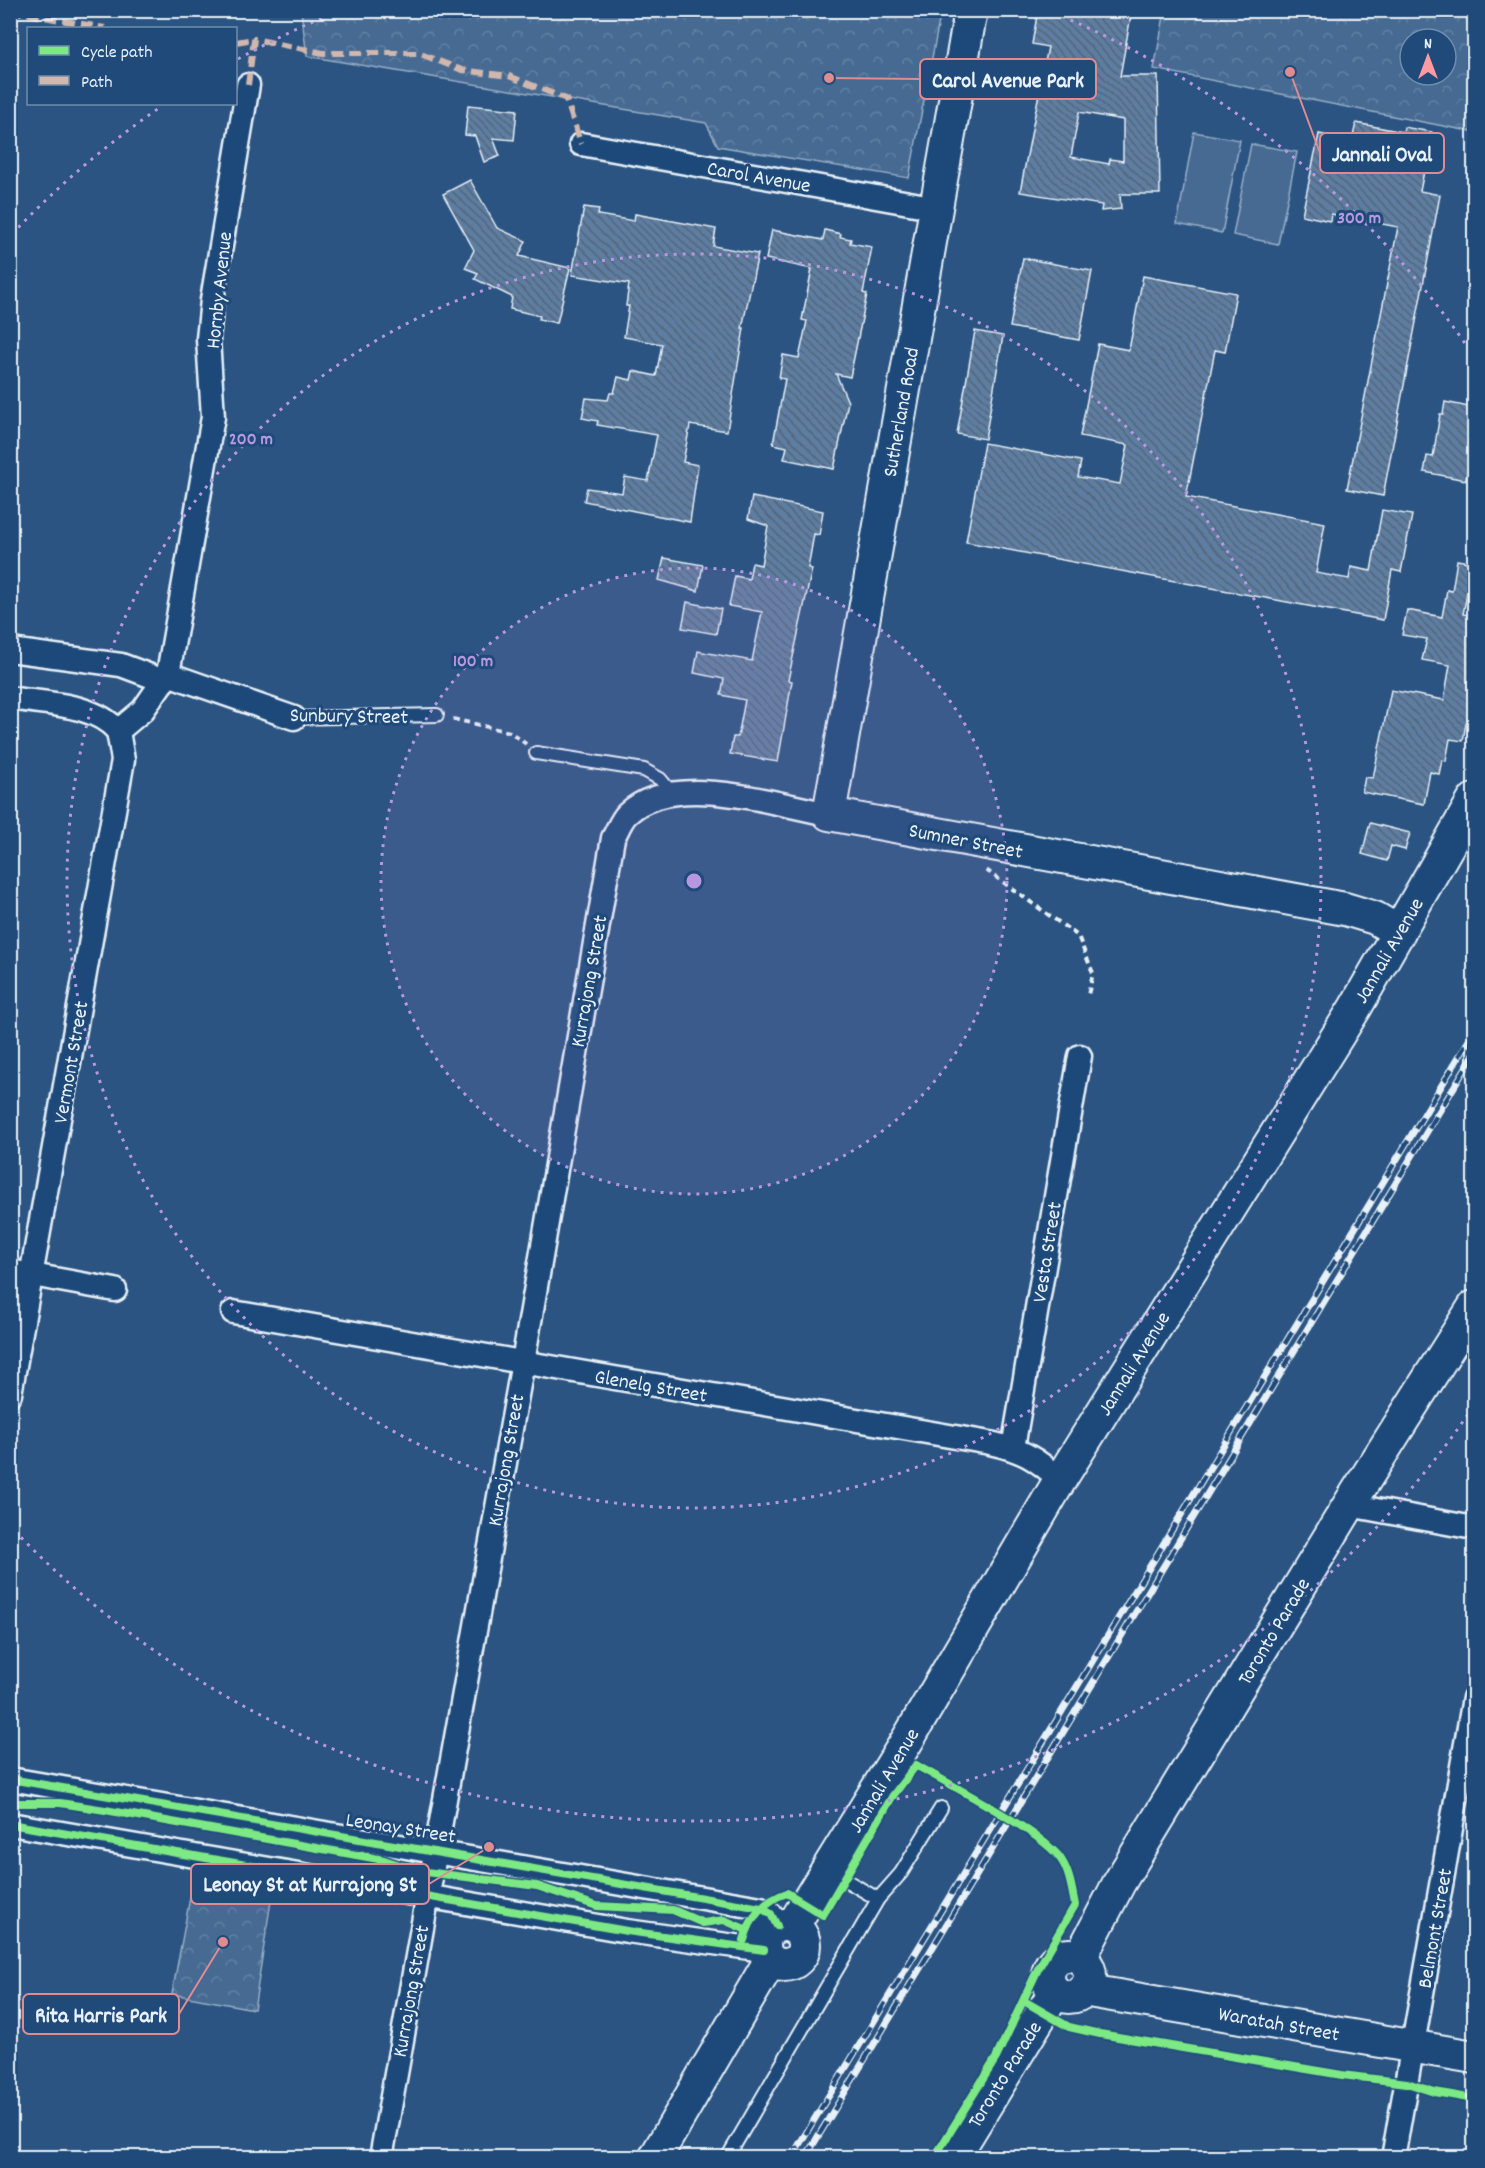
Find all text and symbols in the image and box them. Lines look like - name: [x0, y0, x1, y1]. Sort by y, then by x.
- legend: [27, 27, 237, 105]
- north arrow: [1398, 27, 1458, 87]
- text: N: [1424, 33, 1432, 56]
- text: Cycle path: [81, 41, 152, 66]
- callout: Carol Avenue Park: [920, 59, 1096, 99]
- text: Carol Avenue Park: [932, 67, 1084, 98]
- text: Path: [81, 71, 113, 96]
- callout: Jannali Oval: [1320, 133, 1444, 173]
- text: Jannali Oval: [1332, 141, 1433, 172]
- street label: Carol Avenue: [704, 155, 813, 203]
- text: 300 m: [1337, 207, 1381, 232]
- street label: Hornby Avenue: [200, 230, 242, 350]
- street label: Sutherland Road: [877, 345, 929, 480]
- text: 200 m: [229, 428, 273, 453]
- text: 100 m: [453, 650, 493, 675]
- street label: Sunbury Street: [290, 702, 409, 734]
- street label: Sumner Street: [906, 817, 1025, 869]
- centre of rings: [684, 871, 704, 891]
- street label: Jannali Avenue: [1348, 893, 1433, 1010]
- street label: Kurrajong Street: [565, 913, 617, 1050]
- street label: Vermont Street: [47, 999, 99, 1126]
- street label: Vesta Street: [1026, 1200, 1072, 1305]
- street label: Jannali Avenue: [1092, 1307, 1179, 1423]
- street label: Glenelg Street: [592, 1363, 709, 1413]
- street label: Kurrajong Street: [482, 1392, 534, 1529]
- street label: Toronto Parade: [1232, 1573, 1320, 1692]
- street label: Jannali Avenue: [842, 1723, 929, 1840]
- street label: Leonay Street: [343, 1806, 458, 1854]
- callout: Leonay St at Kurrajong St: [191, 1864, 429, 1904]
- street label: Belmont Street: [1412, 1866, 1462, 1991]
- text: Leonay St at Kurrajong St: [203, 1871, 418, 1902]
- street label: Kurrajong Street: [387, 1923, 439, 2060]
- callout: Rita Harris Park: [23, 1994, 179, 2034]
- street label: Waratah Street: [1216, 2001, 1342, 2051]
- text: Rita Harris Park: [35, 2002, 167, 2033]
- street label: Toronto Parade: [962, 2016, 1051, 2135]

